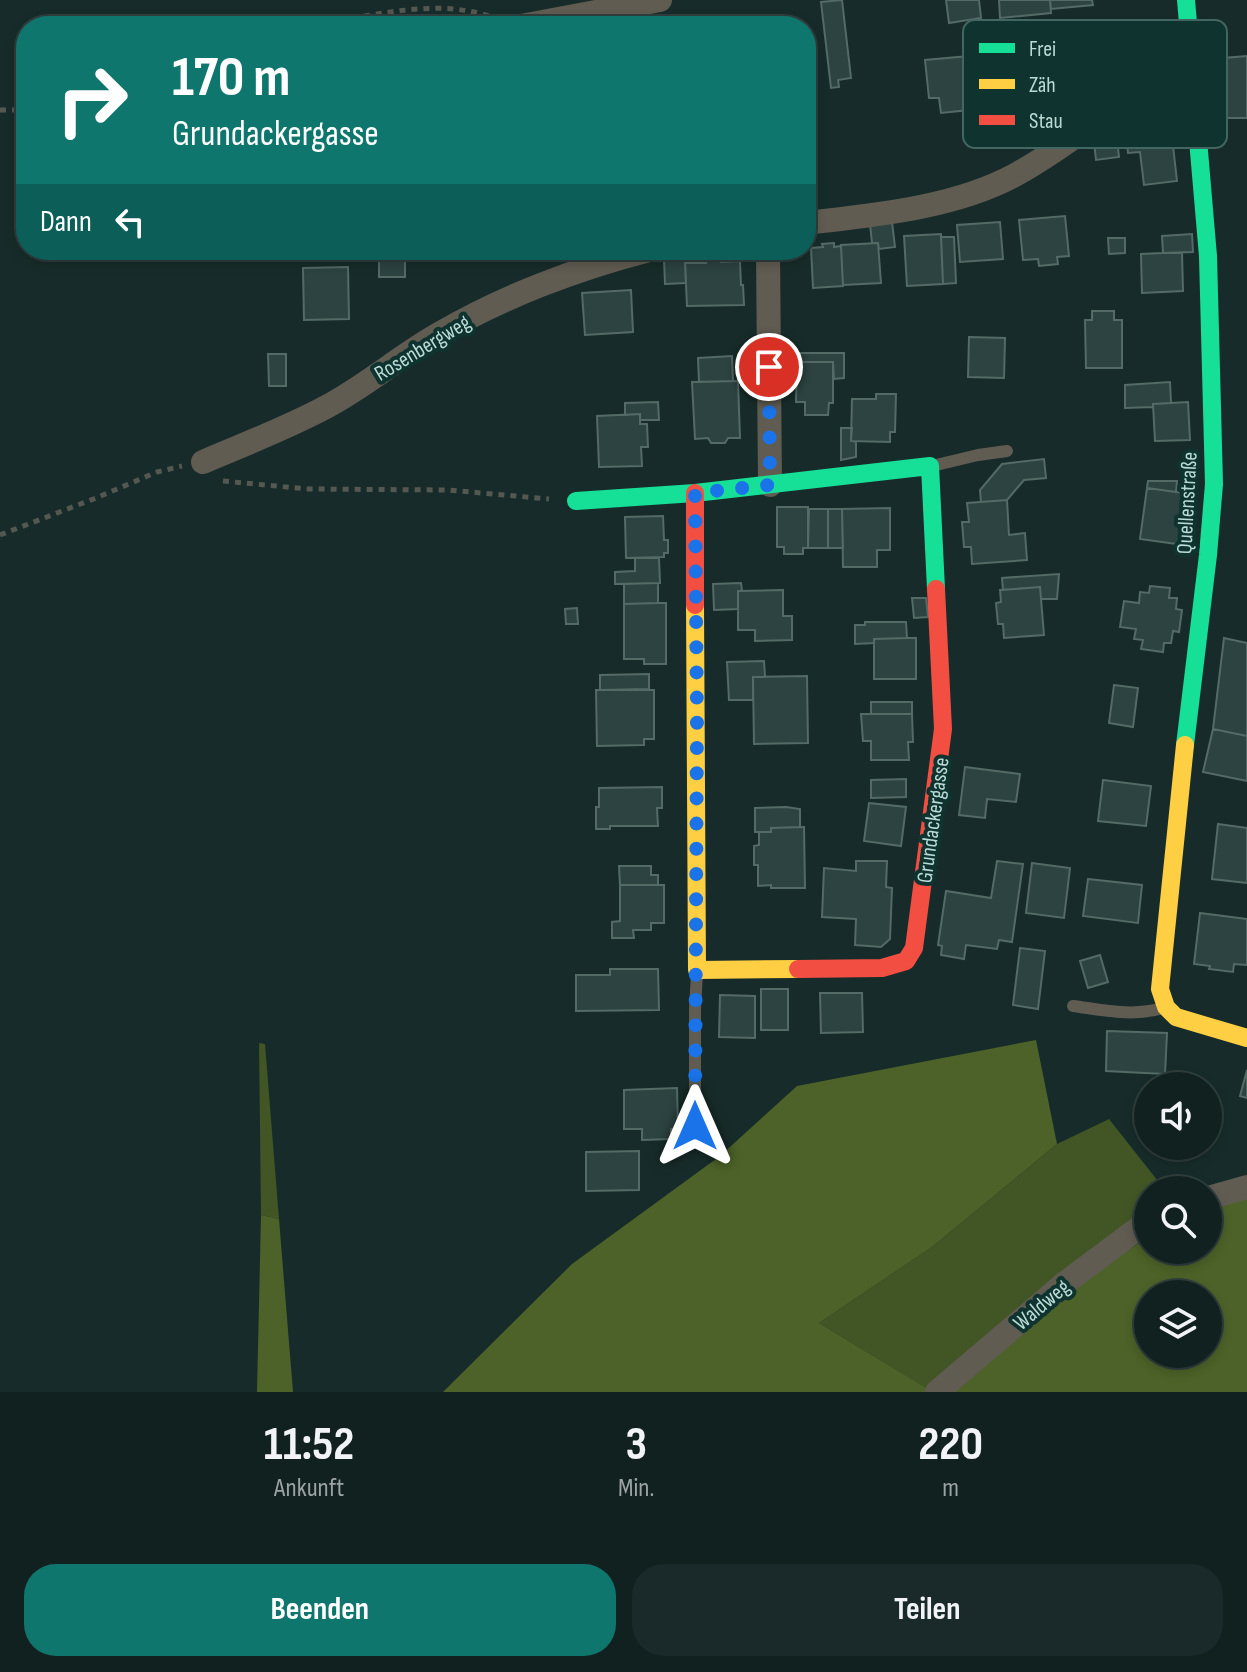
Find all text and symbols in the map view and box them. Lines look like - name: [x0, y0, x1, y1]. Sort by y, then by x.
- legend: [963, 20, 1227, 148]
- text: Frei: [1029, 36, 1056, 63]
- text: 170 m: [172, 45, 290, 112]
- icon: right: [40, 48, 144, 152]
- text: Zäh: [1029, 72, 1056, 99]
- text: Stau: [1029, 108, 1063, 135]
- text: Grundackergasse: [172, 113, 379, 156]
- icon: left: [108, 200, 152, 244]
- text: Dann: [40, 204, 92, 240]
- street label: Rosenbergweg: [370, 309, 476, 388]
- pin: [735, 333, 803, 401]
- icon: arrive: [747, 345, 791, 389]
- street label: Quellenstraße: [1171, 451, 1204, 555]
- street label: Grundackergasse: [911, 756, 956, 885]
- map controls: [1134, 1072, 1222, 1368]
- button: sound: [1134, 1072, 1222, 1160]
- position arrow: [653, 1084, 737, 1168]
- button: search: [1134, 1176, 1222, 1264]
- street label: Waldweg: [1008, 1274, 1076, 1336]
- button: layers: [1134, 1280, 1222, 1368]
- text: 11:52: [264, 1416, 354, 1473]
- text: 3: [625, 1416, 647, 1473]
- text: 220: [918, 1416, 983, 1473]
- text: Ankunft: [274, 1473, 344, 1504]
- text: Min.: [618, 1473, 654, 1504]
- text: m: [942, 1473, 959, 1504]
- button: Beenden: [24, 1564, 616, 1656]
- button: Teilen: [632, 1564, 1223, 1656]

